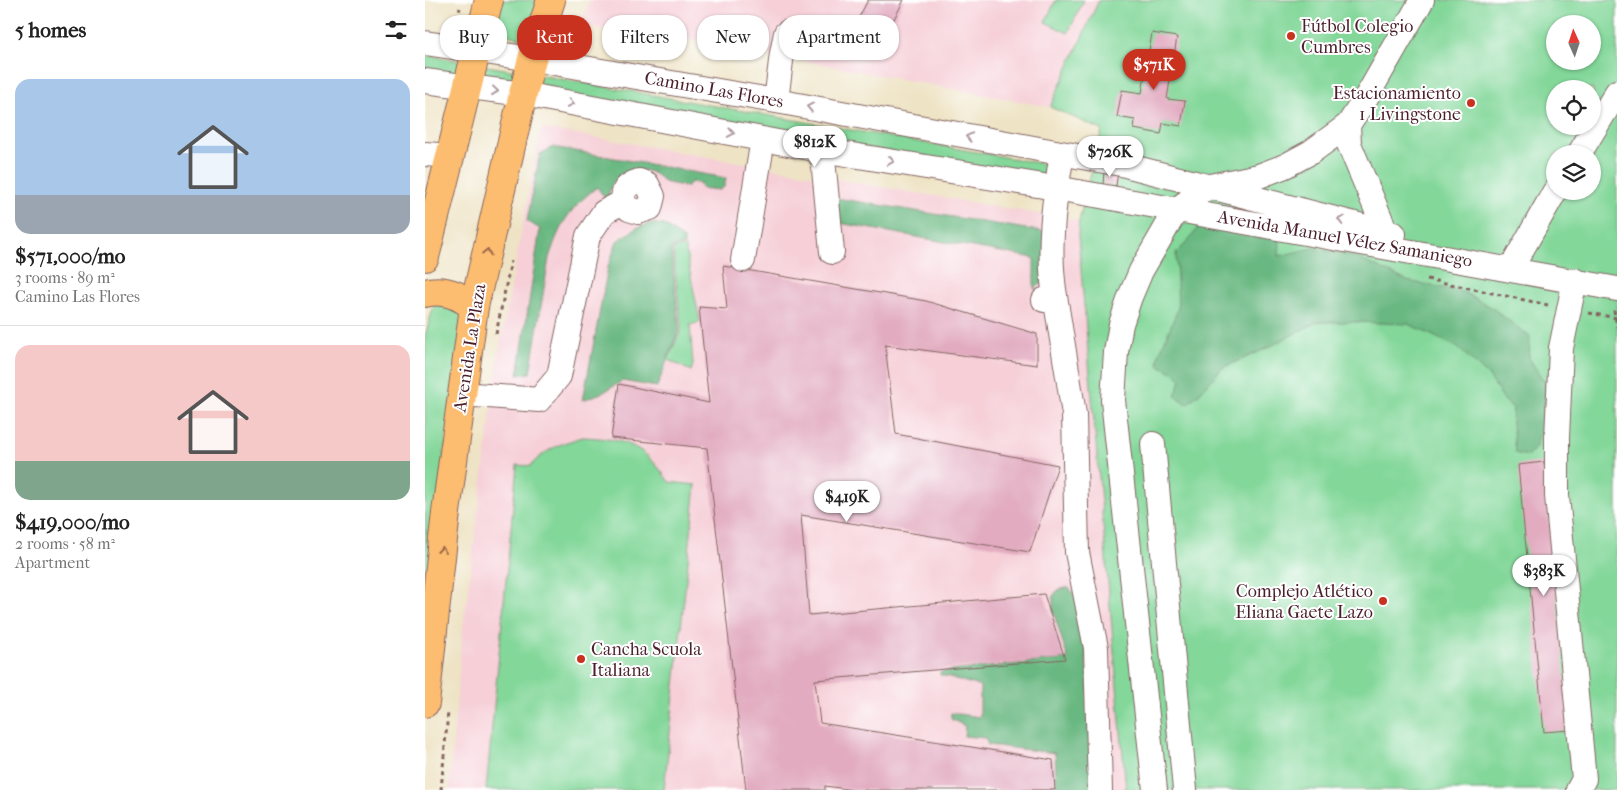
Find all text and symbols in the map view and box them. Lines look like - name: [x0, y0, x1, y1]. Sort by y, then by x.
- chip: Buy: [440, 15, 507, 60]
- chip: Rent: [517, 15, 592, 60]
- chip: Filters: [602, 15, 687, 60]
- chip: New: [697, 15, 769, 60]
- chip: Apartment: [779, 15, 899, 60]
- north arrow: [1546, 15, 1601, 70]
- map controls: [1546, 15, 1601, 200]
- icon: filters: [382, 16, 410, 44]
- place label: Fútbol Colegio Cumbres: [1301, 16, 1413, 58]
- text: 5 homes: [15, 18, 86, 42]
- marker: Fútbol Colegio Cumbres: [1285, 30, 1297, 42]
- pin: $571K: [1119, 48, 1189, 91]
- text: $571K: [1134, 55, 1174, 74]
- street label: Camino Las Flores: [643, 67, 785, 113]
- button: locate: [1546, 80, 1601, 135]
- place label: Estacionamiento 1 Livingstone: [1333, 83, 1461, 125]
- one-way arrow: [491, 85, 499, 96]
- one-way arrow: [567, 97, 575, 107]
- marker: Estacionamiento 1 Livingstone: [1465, 97, 1477, 109]
- one-way arrow: [805, 102, 814, 112]
- icon: home: [168, 112, 258, 202]
- pin: $812K: [780, 126, 850, 168]
- one-way arrow: [726, 127, 735, 138]
- text: $812K: [794, 132, 836, 151]
- one-way arrow: [965, 132, 974, 142]
- pin: $726K: [1075, 136, 1145, 178]
- text: $726K: [1088, 142, 1133, 161]
- button: layers: [1546, 145, 1601, 200]
- one-way arrow: [886, 156, 895, 166]
- street label: Avenida Manuel Vélez Samaniego: [1215, 206, 1474, 272]
- one-way arrow: [1337, 215, 1346, 226]
- text: $571,000/mo: [15, 244, 126, 268]
- one-way arrow: [481, 247, 492, 256]
- text: 3 rooms · 89 m²: [15, 268, 115, 287]
- street label: Avenida La Plaza: [449, 281, 491, 415]
- text: Camino Las Flores: [15, 287, 140, 306]
- icon: home: [168, 377, 258, 467]
- pin: $419K: [812, 480, 882, 523]
- text: $419K: [825, 487, 869, 506]
- text: $419,000/mo: [15, 510, 130, 534]
- text: 2 rooms · 58 m²: [15, 534, 115, 553]
- one-way arrow: [436, 546, 447, 554]
- text: Apartment: [15, 553, 90, 572]
- pin: $383K: [1509, 554, 1579, 597]
- text: $383K: [1523, 561, 1565, 580]
- place label: Complejo Atlético Eliana Gaete Lazo: [1235, 581, 1373, 623]
- marker: Complejo Atlético Eliana Gaete Lazo: [1377, 595, 1389, 607]
- place label: Cancha Scuola Italiana: [591, 639, 702, 681]
- marker: Cancha Scuola Italiana: [575, 653, 587, 665]

